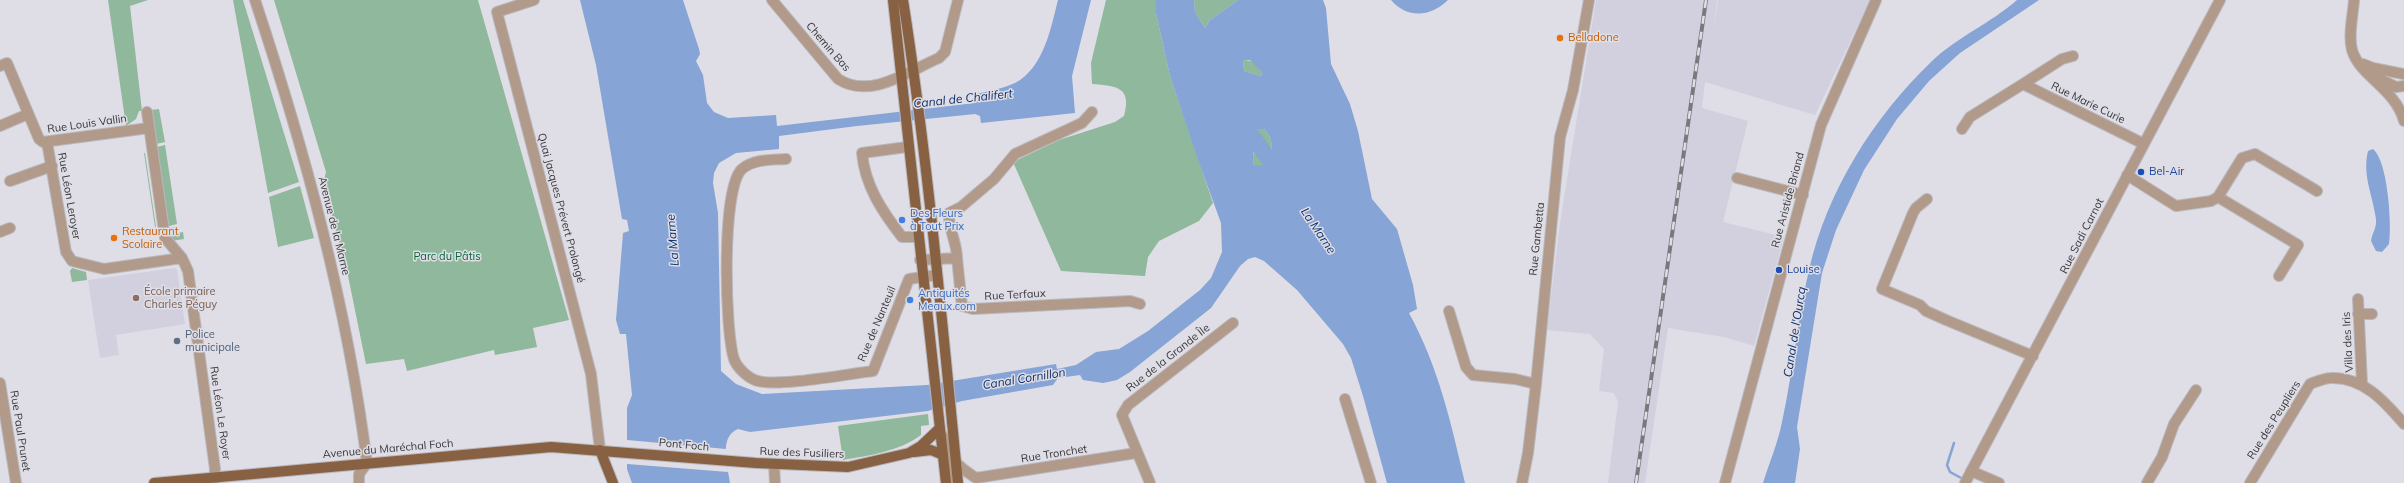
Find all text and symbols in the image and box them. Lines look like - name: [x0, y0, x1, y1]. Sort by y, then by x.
- street label: Chemin Bas: [803, 20, 853, 74]
- place label: Belladone: [1568, 31, 1619, 45]
- marker: Belladone: [1555, 33, 1565, 43]
- street label: Rue Marie Curie: [2049, 79, 2127, 127]
- water label: Canal de Chalifert: [913, 87, 1013, 111]
- street label: Rue Louis Vallin: [46, 112, 128, 136]
- street label: Quai Jacques Prévert Prolongé: [535, 132, 587, 284]
- street label: Rue Léon Leroyer: [55, 151, 83, 241]
- street label: Rue Aristide Briand: [1769, 151, 1807, 249]
- place label: Bel-Air: [2149, 165, 2184, 179]
- marker: Bel-Air: [2136, 167, 2146, 177]
- street label: Avenue de la Marne: [315, 175, 353, 277]
- street label: Rue Sadi Carnot: [2057, 196, 2107, 276]
- street label: Rue Gambetta: [1527, 202, 1547, 276]
- water label: La Marne: [1297, 205, 1339, 257]
- place label: Des Fleurs à Tout Prix: [910, 207, 964, 233]
- water label: La Marne: [664, 213, 682, 267]
- marker: Des Fleurs à Tout Prix: [897, 215, 907, 225]
- place label: Restaurant Scolaire: [122, 225, 179, 251]
- marker: Restaurant Scolaire: [109, 233, 119, 243]
- park label: Parc du Pâtis: [413, 250, 481, 264]
- place label: Louise: [1787, 263, 1820, 277]
- marker: Louise: [1774, 265, 1784, 275]
- street label: Rue de Nanteuil: [855, 284, 899, 364]
- place label: École primaire Charles Péguy: [144, 285, 217, 311]
- water label: Canal de l'Ourcq: [1781, 286, 1809, 378]
- place label: Antiquités Meaux.com: [918, 287, 976, 313]
- street label: Rue Terfaux: [984, 287, 1046, 303]
- marker: École primaire Charles Péguy: [131, 293, 141, 303]
- marker: Antiquités Meaux.com: [905, 295, 915, 305]
- street label: Villa des Iris: [2340, 311, 2356, 373]
- street label: Rue de la Grande Île: [1124, 321, 1212, 395]
- place label: Police municipale: [185, 328, 240, 354]
- marker: Police municipale: [172, 336, 182, 346]
- street label: Rue Léon Le Royer: [207, 365, 233, 461]
- water label: Canal Cornillon: [981, 365, 1067, 393]
- street label: Rue des Peupliers: [2245, 378, 2303, 462]
- street label: Rue Paul Prunet: [7, 390, 33, 472]
- street label: Pont Foch: [658, 436, 710, 454]
- street label: Avenue du Maréchal Foch: [322, 437, 454, 461]
- street label: Rue Tronchet: [1020, 442, 1088, 466]
- street label: Rue des Fusiliers: [759, 445, 845, 461]

